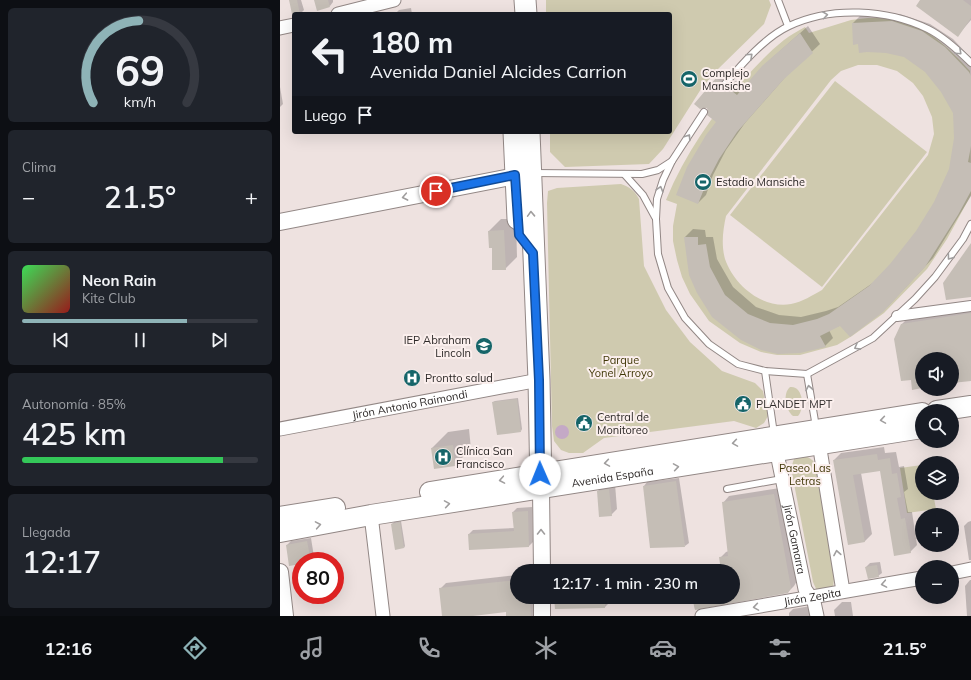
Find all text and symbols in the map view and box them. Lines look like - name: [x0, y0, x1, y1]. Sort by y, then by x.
- one-way arrow: [822, 11, 828, 20]
- text: 180 m: [370, 25, 453, 60]
- icon: left: [304, 28, 356, 80]
- text: 69: [115, 44, 165, 96]
- one-way arrow: [954, 47, 962, 54]
- one-way arrow: [745, 53, 753, 60]
- text: Avenida Daniel Alcides Carrion: [370, 60, 627, 83]
- place label: Complejo Mansiche: [702, 66, 750, 93]
- sports icon: Complejo Mansiche: [679, 69, 699, 89]
- text: km/h: [124, 92, 156, 110]
- icon: arrive: [354, 104, 376, 126]
- text: Luego: [304, 106, 346, 125]
- one-way arrow: [683, 134, 691, 141]
- text: Clima: [22, 159, 56, 175]
- sports icon: Estadio Mansiche: [693, 172, 713, 192]
- pin: [419, 174, 453, 208]
- place label: Estadio Mansiche: [716, 175, 805, 189]
- text: 21.5°: [104, 178, 176, 216]
- icon: arrive: [425, 180, 447, 202]
- text: −: [22, 183, 35, 211]
- text: +: [245, 183, 258, 211]
- one-way arrow: [655, 186, 664, 193]
- one-way arrow: [402, 193, 408, 201]
- one-way arrow: [527, 211, 536, 217]
- one-way arrow: [947, 253, 955, 260]
- text: Neon Rain: [82, 271, 156, 290]
- text: Kite Club: [82, 290, 136, 306]
- icon: previous: [50, 329, 72, 351]
- icon: pause: [129, 329, 151, 351]
- icon: next: [208, 329, 230, 351]
- place label: IEP Abraham Lincoln: [404, 333, 471, 360]
- school or university icon: IEP Abraham Lincoln: [474, 336, 494, 356]
- one-way arrow: [854, 342, 861, 349]
- map controls: [915, 352, 959, 604]
- button: sound: [915, 352, 959, 396]
- park label: Parque Yonel Arroyo: [588, 353, 653, 380]
- hospital icon: Prontto salud: [402, 368, 422, 388]
- place label: Prontto salud: [425, 371, 493, 385]
- one-way arrow: [805, 385, 814, 391]
- street label: Jirón Antonio Raimondi: [351, 387, 469, 422]
- public building icon: PLANDET MPT: [733, 394, 753, 414]
- text: Autonomía · 85%: [22, 396, 126, 412]
- place label: PLANDET MPT: [756, 397, 833, 411]
- button: search: [915, 404, 959, 448]
- place label: Central de Monitoreo: [597, 410, 649, 437]
- public building icon: Central de Monitoreo: [574, 413, 594, 433]
- text: 425 km: [22, 415, 127, 453]
- one-way arrow: [880, 415, 887, 423]
- one-way arrow: [732, 438, 738, 447]
- place label: Clínica San Francisco: [456, 444, 513, 471]
- hospital icon: Clínica San Francisco: [433, 447, 453, 467]
- position arrow: [519, 453, 561, 495]
- button: layers: [915, 456, 959, 500]
- one-way arrow: [604, 458, 610, 467]
- park label: Paseo Las Letras: [779, 461, 831, 488]
- one-way arrow: [673, 463, 679, 472]
- street label: Avenida España: [570, 464, 654, 490]
- one-way arrow: [499, 475, 505, 484]
- one-way arrow: [443, 500, 450, 508]
- street label: Jirón Gamarra: [781, 503, 809, 575]
- button: +: [915, 508, 959, 552]
- one-way arrow: [315, 521, 321, 530]
- text: Llegada: [22, 524, 71, 540]
- one-way arrow: [537, 529, 545, 535]
- text: 12:17: [22, 543, 101, 581]
- one-way arrow: [833, 550, 842, 556]
- speed limit sign: 80: [292, 552, 344, 604]
- button: −: [915, 560, 959, 604]
- text: 12:17 · 1 min · 230 m: [552, 574, 698, 593]
- one-way arrow: [880, 580, 887, 588]
- street label: Jirón Zepita: [783, 585, 842, 609]
- one-way arrow: [753, 602, 759, 611]
- icon: directions: [181, 634, 209, 662]
- icon: music: [298, 634, 326, 662]
- icon: phone: [415, 634, 443, 662]
- icon: climate: [532, 634, 560, 662]
- icon: car: [649, 634, 677, 662]
- icon: filters: [766, 634, 794, 662]
- text: 12:16: [44, 637, 92, 660]
- text: 21.5°: [883, 637, 927, 660]

